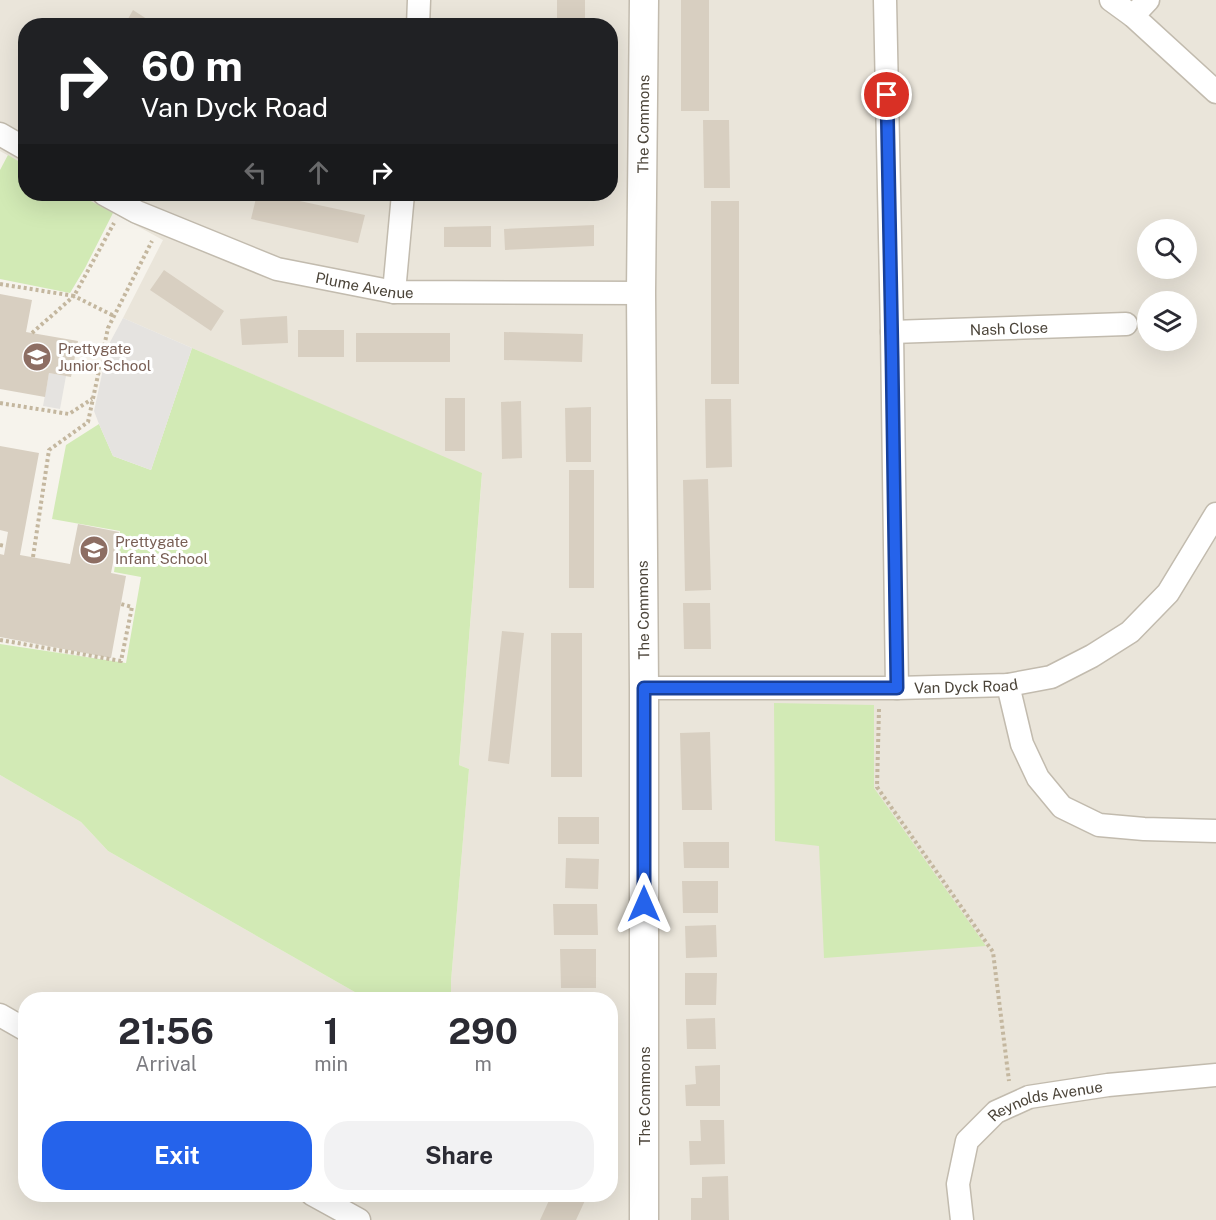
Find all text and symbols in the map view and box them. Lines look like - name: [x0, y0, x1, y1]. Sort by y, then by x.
- text: 60 m: [141, 41, 243, 90]
- icon: right: [42, 42, 120, 120]
- pin: [861, 69, 912, 120]
- street label: The Commons: [634, 74, 652, 174]
- icon: arrive: [870, 78, 903, 111]
- text: Van Dyck Road: [141, 91, 328, 123]
- icon: left: [239, 156, 272, 189]
- icon: ahead: [302, 156, 335, 189]
- icon: right: [365, 156, 398, 189]
- map controls: [1137, 219, 1197, 351]
- button: search: [1137, 219, 1197, 279]
- street label: Plume Avenue: [314, 268, 414, 301]
- button: layers: [1137, 291, 1197, 351]
- street label: Nash Close: [969, 318, 1048, 338]
- place label: Prettygate Junior School: [58, 340, 151, 374]
- school or university icon: Prettygate Junior School: [21, 341, 53, 373]
- place label: Prettygate Infant School: [115, 533, 208, 567]
- school or university icon: Prettygate Infant School: [78, 534, 110, 566]
- street label: The Commons: [634, 560, 652, 660]
- street label: Van Dyck Road: [914, 675, 1019, 696]
- position arrow: [612, 872, 676, 936]
- text: 21:56: [118, 1010, 214, 1052]
- text: 1: [323, 1010, 339, 1052]
- text: 290: [448, 1010, 518, 1052]
- street label: The Commons: [636, 1047, 653, 1145]
- text: Arrival: [135, 1052, 197, 1076]
- text: min: [314, 1052, 348, 1076]
- text: m: [474, 1052, 492, 1076]
- street label: Reynolds Avenue: [984, 1077, 1104, 1124]
- button: Exit: [42, 1121, 312, 1190]
- button: Share: [324, 1121, 594, 1190]

